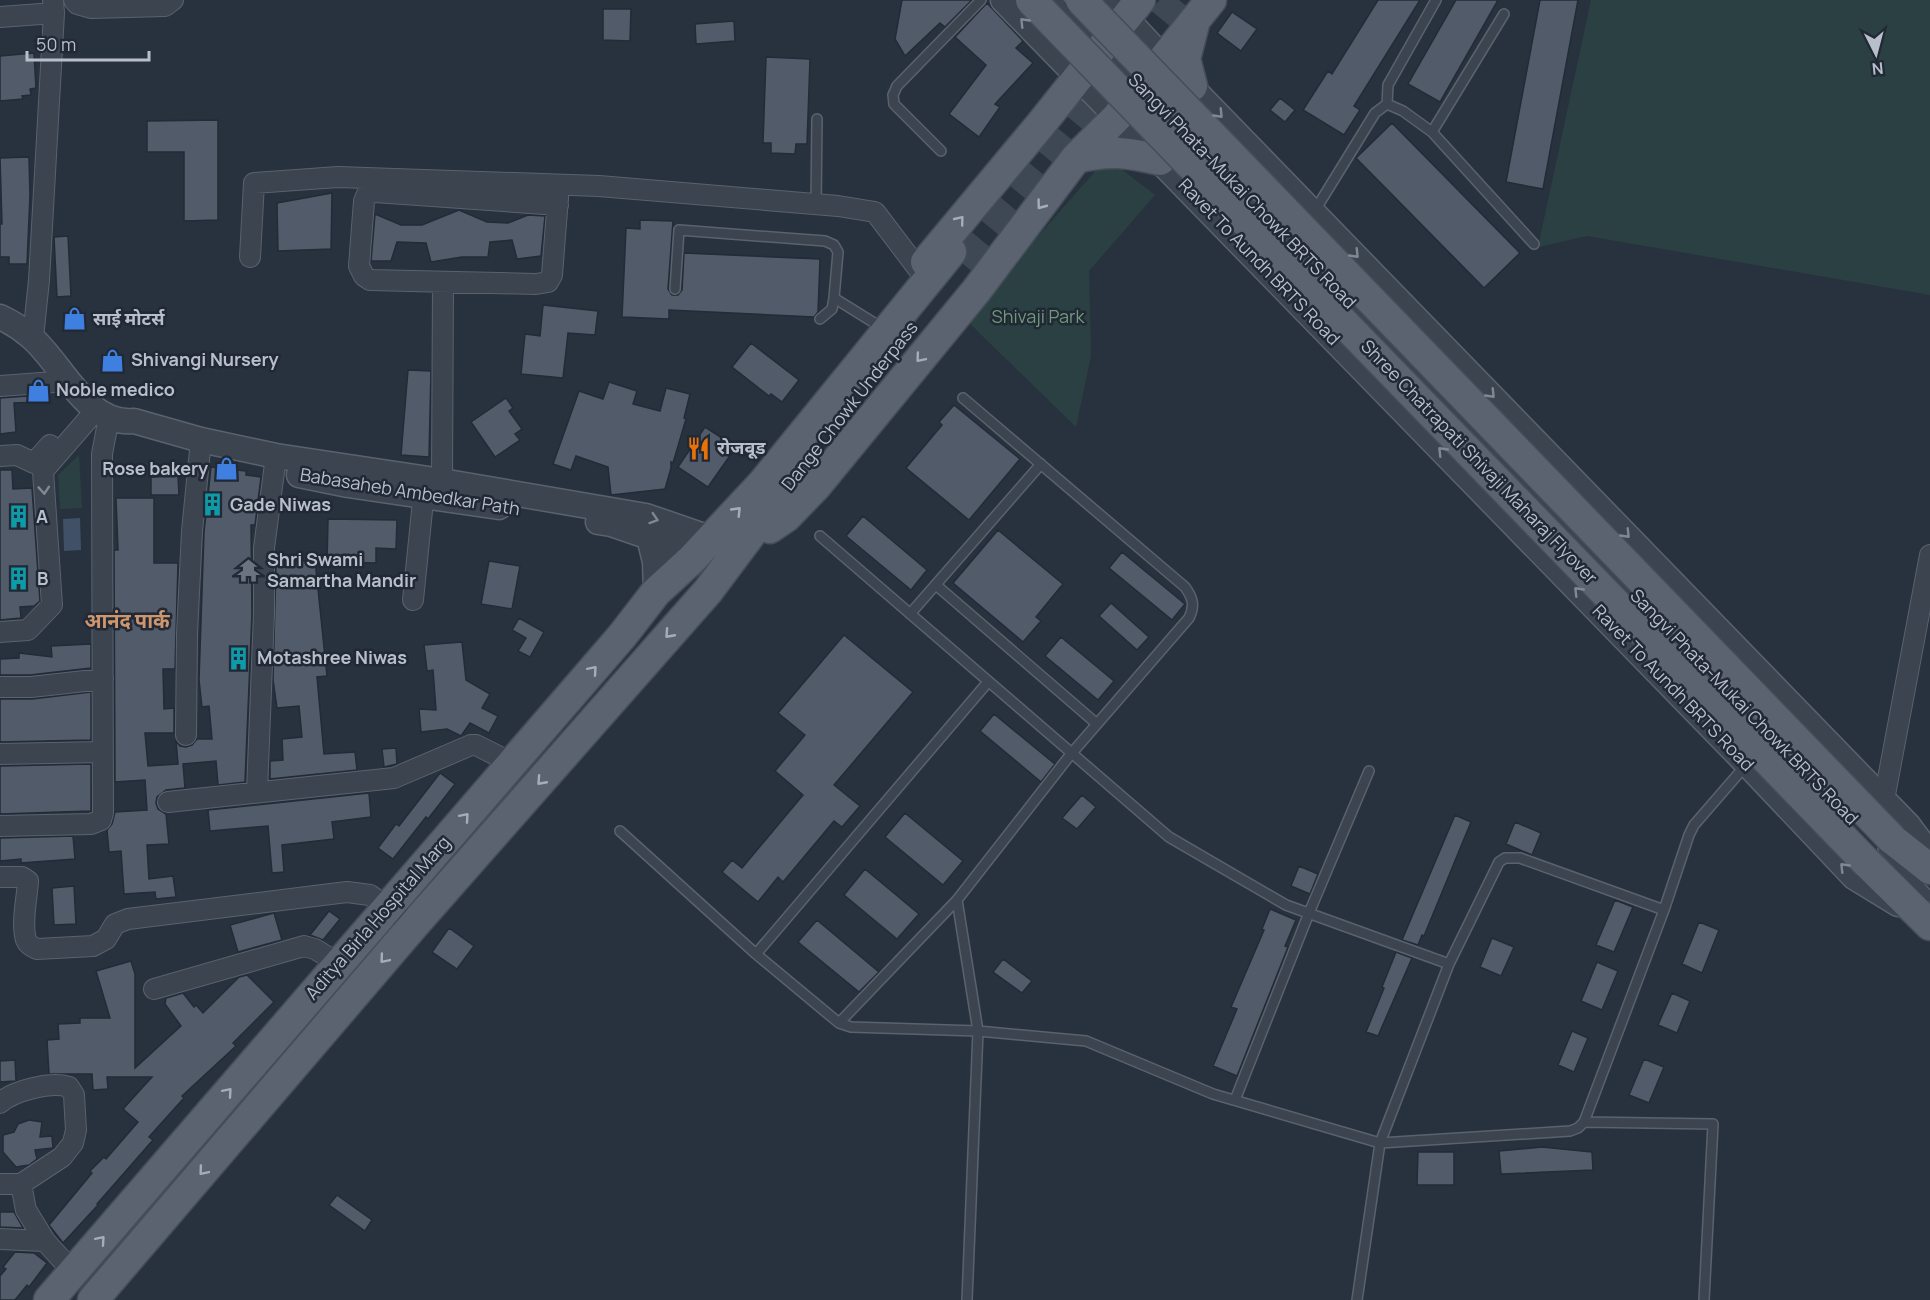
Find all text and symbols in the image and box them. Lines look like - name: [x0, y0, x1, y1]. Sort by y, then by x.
- one-way arrow: [1021, 18, 1032, 29]
- scale bar: [27, 24, 148, 62]
- north arrow: [1846, 24, 1906, 84]
- text: 50 m: [36, 32, 76, 56]
- text: N: [1871, 57, 1884, 80]
- street label: Sangvi Phata-Mukai Chowk BRTS Road: [1123, 67, 1362, 313]
- one-way arrow: [1212, 107, 1223, 118]
- street label: Ravet To Aundh BRTS Road: [1174, 173, 1346, 350]
- one-way arrow: [1037, 199, 1048, 210]
- one-way arrow: [953, 215, 964, 226]
- one-way arrow: [1348, 248, 1359, 258]
- park label: Shivaji Park: [992, 304, 1085, 328]
- shop icon: साई मोटर्स: [62, 306, 88, 332]
- place label: साई मोटर्स: [93, 306, 166, 330]
- street label: Dange Chowk Underpass: [776, 316, 923, 495]
- street label: Shree Chatrapati Shivaji Maharaj Flyover: [1356, 334, 1604, 589]
- shop icon: Shivangi Nursery: [100, 347, 126, 373]
- place label: Shivangi Nursery: [131, 347, 278, 371]
- one-way arrow: [917, 352, 928, 363]
- shop icon: Noble medico: [25, 377, 51, 403]
- place label: Noble medico: [56, 377, 175, 401]
- one-way arrow: [1483, 387, 1494, 398]
- restaurant icon: रोजवूड: [686, 435, 712, 461]
- place label: रोजवूड: [717, 435, 766, 460]
- one-way arrow: [1438, 447, 1449, 457]
- place label: Rose bakery: [102, 456, 208, 480]
- shop icon: Rose bakery: [213, 456, 239, 482]
- street label: Babasaheb Ambedkar Path: [298, 462, 522, 520]
- one-way arrow: [38, 485, 51, 494]
- building icon: Gade Niwas: [199, 492, 225, 518]
- place label: Gade Niwas: [230, 492, 331, 516]
- building icon: A: [5, 504, 31, 530]
- place label: A: [36, 504, 48, 528]
- one-way arrow: [730, 508, 741, 519]
- one-way arrow: [649, 512, 659, 525]
- one-way arrow: [1619, 527, 1630, 538]
- place label: Shri Swami Samartha Mandir: [267, 547, 416, 592]
- temple icon: Shri Swami Samartha Mandir: [236, 557, 262, 583]
- building icon: B: [6, 566, 32, 592]
- place label: B: [37, 566, 48, 590]
- street label: Sangvi Phata-Mukai Chowk BRTS Road: [1625, 583, 1864, 829]
- one-way arrow: [1574, 587, 1585, 597]
- street label: Ravet To Aundh BRTS Road: [1588, 599, 1760, 776]
- district label: आनंद पार्क: [84, 607, 170, 634]
- one-way arrow: [665, 627, 676, 638]
- building icon: Motashree Niwas: [226, 645, 252, 671]
- place label: Motashree Niwas: [257, 645, 407, 669]
- one-way arrow: [586, 666, 597, 677]
- one-way arrow: [537, 775, 548, 785]
- one-way arrow: [458, 814, 469, 824]
- street label: Aditya Birla Hospital Marg: [299, 830, 455, 1004]
- one-way arrow: [1841, 864, 1852, 875]
- one-way arrow: [380, 952, 391, 963]
- one-way arrow: [221, 1088, 232, 1099]
- one-way arrow: [199, 1164, 210, 1175]
- one-way arrow: [93, 1236, 104, 1247]

